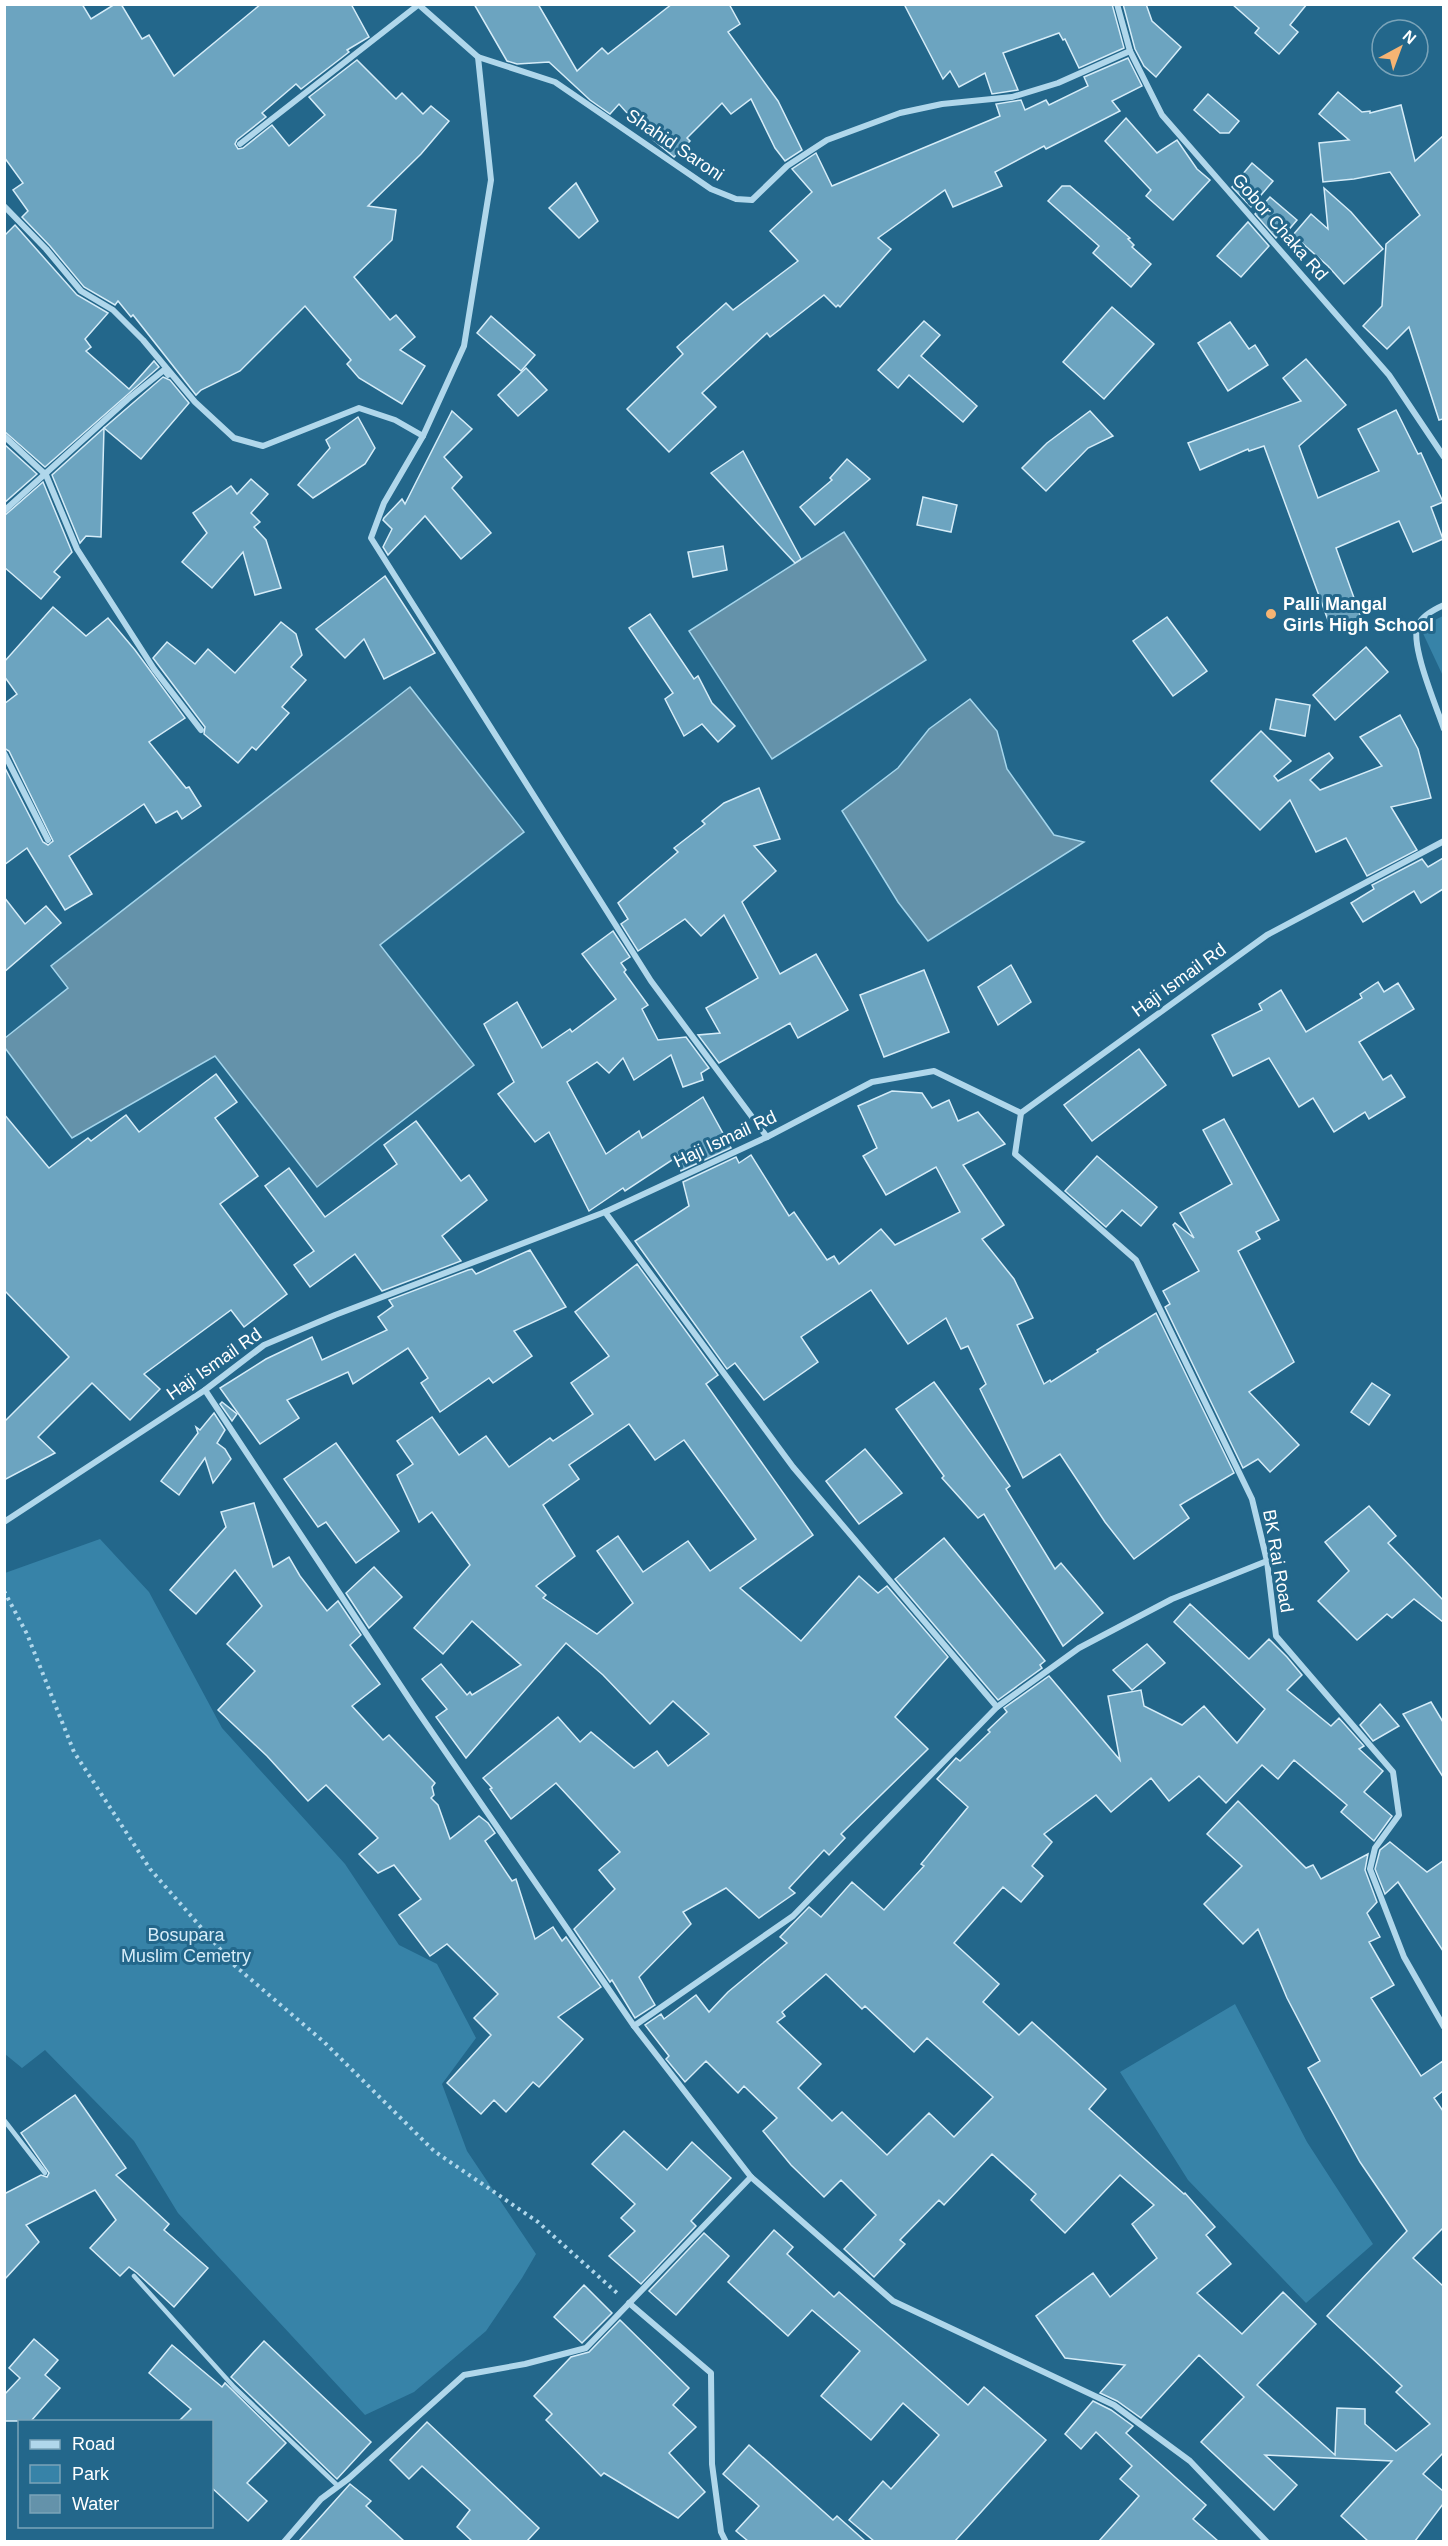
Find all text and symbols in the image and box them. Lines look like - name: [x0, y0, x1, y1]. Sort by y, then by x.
- north arrow: [1370, 18, 1430, 78]
- text: N: [1400, 27, 1419, 47]
- street label: Shahid Saroni: [623, 105, 727, 185]
- street label: Gobor Chaka Rd: [1228, 169, 1332, 285]
- place label: Palli Mangal Girls High School: [1283, 594, 1434, 635]
- marker: Palli Mangal Girls High School: [1264, 607, 1278, 621]
- street label: Haji Ismail Rd: [1128, 939, 1230, 1021]
- street label: Haji Ismail Rd: [670, 1106, 780, 1172]
- street label: Haji Ismail Rd: [163, 1324, 265, 1404]
- street label: BK Rai Road: [1259, 1508, 1297, 1614]
- park label: Bosupara Muslim Cemetry: [121, 1925, 251, 1966]
- legend: [18, 2420, 213, 2528]
- text: Road: [72, 2434, 115, 2454]
- text: Park: [72, 2464, 110, 2484]
- text: Water: [72, 2494, 119, 2514]

